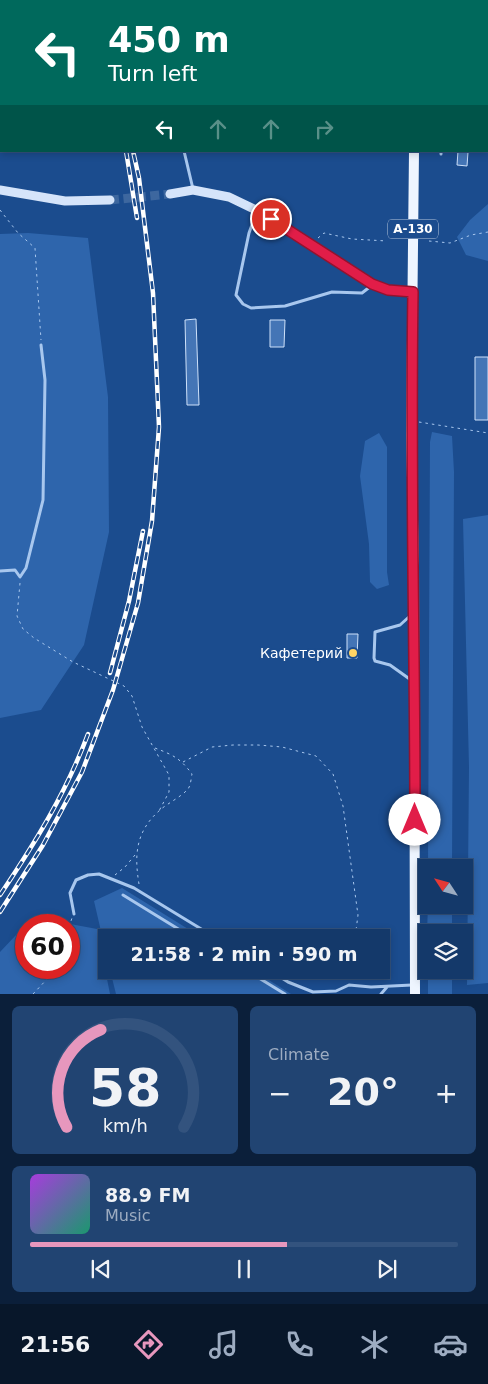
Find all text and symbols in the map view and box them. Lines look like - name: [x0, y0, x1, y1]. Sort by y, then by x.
- icon: left: [25, 20, 90, 85]
- text: 450 m: [108, 20, 230, 60]
- text: Turn left: [108, 61, 197, 86]
- icon: left: [151, 115, 179, 143]
- icon: ahead: [204, 115, 232, 143]
- icon: ahead: [257, 115, 285, 143]
- icon: right: [310, 115, 338, 143]
- pin: [250, 198, 292, 240]
- icon: arrive: [257, 205, 285, 233]
- road number: А-130: [388, 220, 438, 238]
- place label: Кафетерий: [260, 645, 343, 661]
- marker: Кафетерий: [347, 647, 359, 659]
- position arrow: [388, 793, 440, 845]
- north arrow: [418, 859, 472, 914]
- map controls: [418, 859, 473, 979]
- speed limit sign: 60: [15, 914, 80, 979]
- button: layers: [418, 924, 473, 979]
- text: 21:58 · 2 min · 590 m: [130, 943, 358, 965]
- text: Climate: [268, 1045, 330, 1064]
- text: 58: [89, 1058, 161, 1118]
- text: 20°: [327, 1070, 399, 1114]
- text: −: [268, 1077, 291, 1110]
- text: +: [435, 1077, 458, 1110]
- text: km/h: [102, 1115, 148, 1136]
- text: 88.9 FM: [105, 1184, 190, 1206]
- text: Music: [105, 1206, 151, 1225]
- icon: previous: [87, 1255, 115, 1283]
- icon: pause: [230, 1255, 258, 1283]
- icon: next: [373, 1255, 401, 1283]
- icon: directions: [131, 1327, 166, 1362]
- icon: music: [206, 1327, 241, 1362]
- icon: phone: [282, 1327, 317, 1362]
- icon: climate: [357, 1327, 392, 1362]
- icon: car: [433, 1327, 468, 1362]
- text: 21:56: [20, 1332, 90, 1357]

